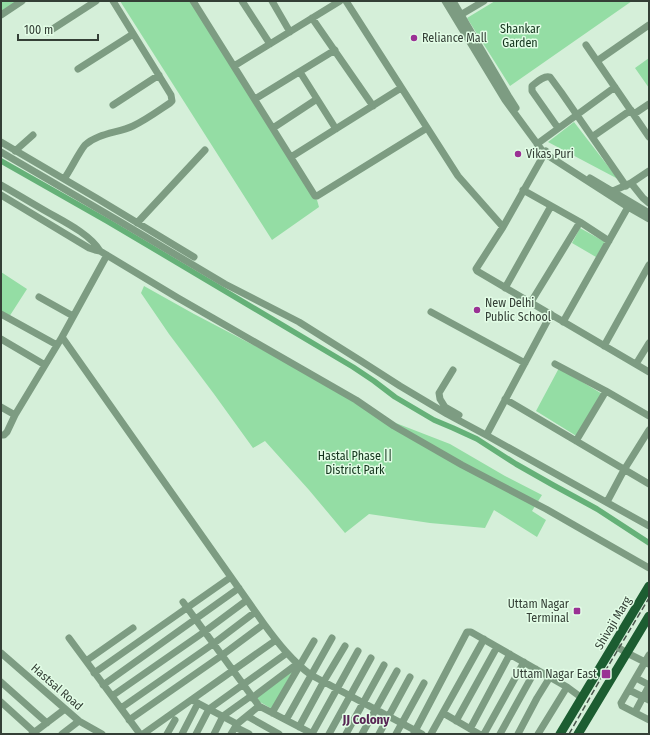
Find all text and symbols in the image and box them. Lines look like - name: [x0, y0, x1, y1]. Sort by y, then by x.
- scale bar: [18, 16, 98, 42]
- park label: Shankar Garden: [500, 22, 541, 50]
- text: 100 m: [24, 23, 53, 37]
- place label: Reliance Mall: [422, 31, 487, 45]
- marker: Reliance Mall: [409, 33, 419, 43]
- place label: Vikas Puri: [526, 147, 574, 161]
- marker: Vikas Puri: [513, 149, 523, 159]
- place label: New Delhi Public School: [485, 296, 551, 324]
- marker: New Delhi Public School: [472, 305, 482, 315]
- park label: Hastal Phase || District Park: [318, 449, 392, 477]
- street label: Shivaji Marg: [592, 594, 634, 652]
- place label: Uttam Nagar Terminal: [508, 597, 570, 625]
- marker: Uttam Nagar Terminal: [572, 606, 582, 616]
- street label: Hastsal Road: [28, 661, 86, 713]
- place label: Uttam Nagar East: [513, 667, 597, 681]
- marker: Uttam Nagar East: [600, 668, 612, 680]
- district label: JJ Colony: [341, 712, 390, 727]

